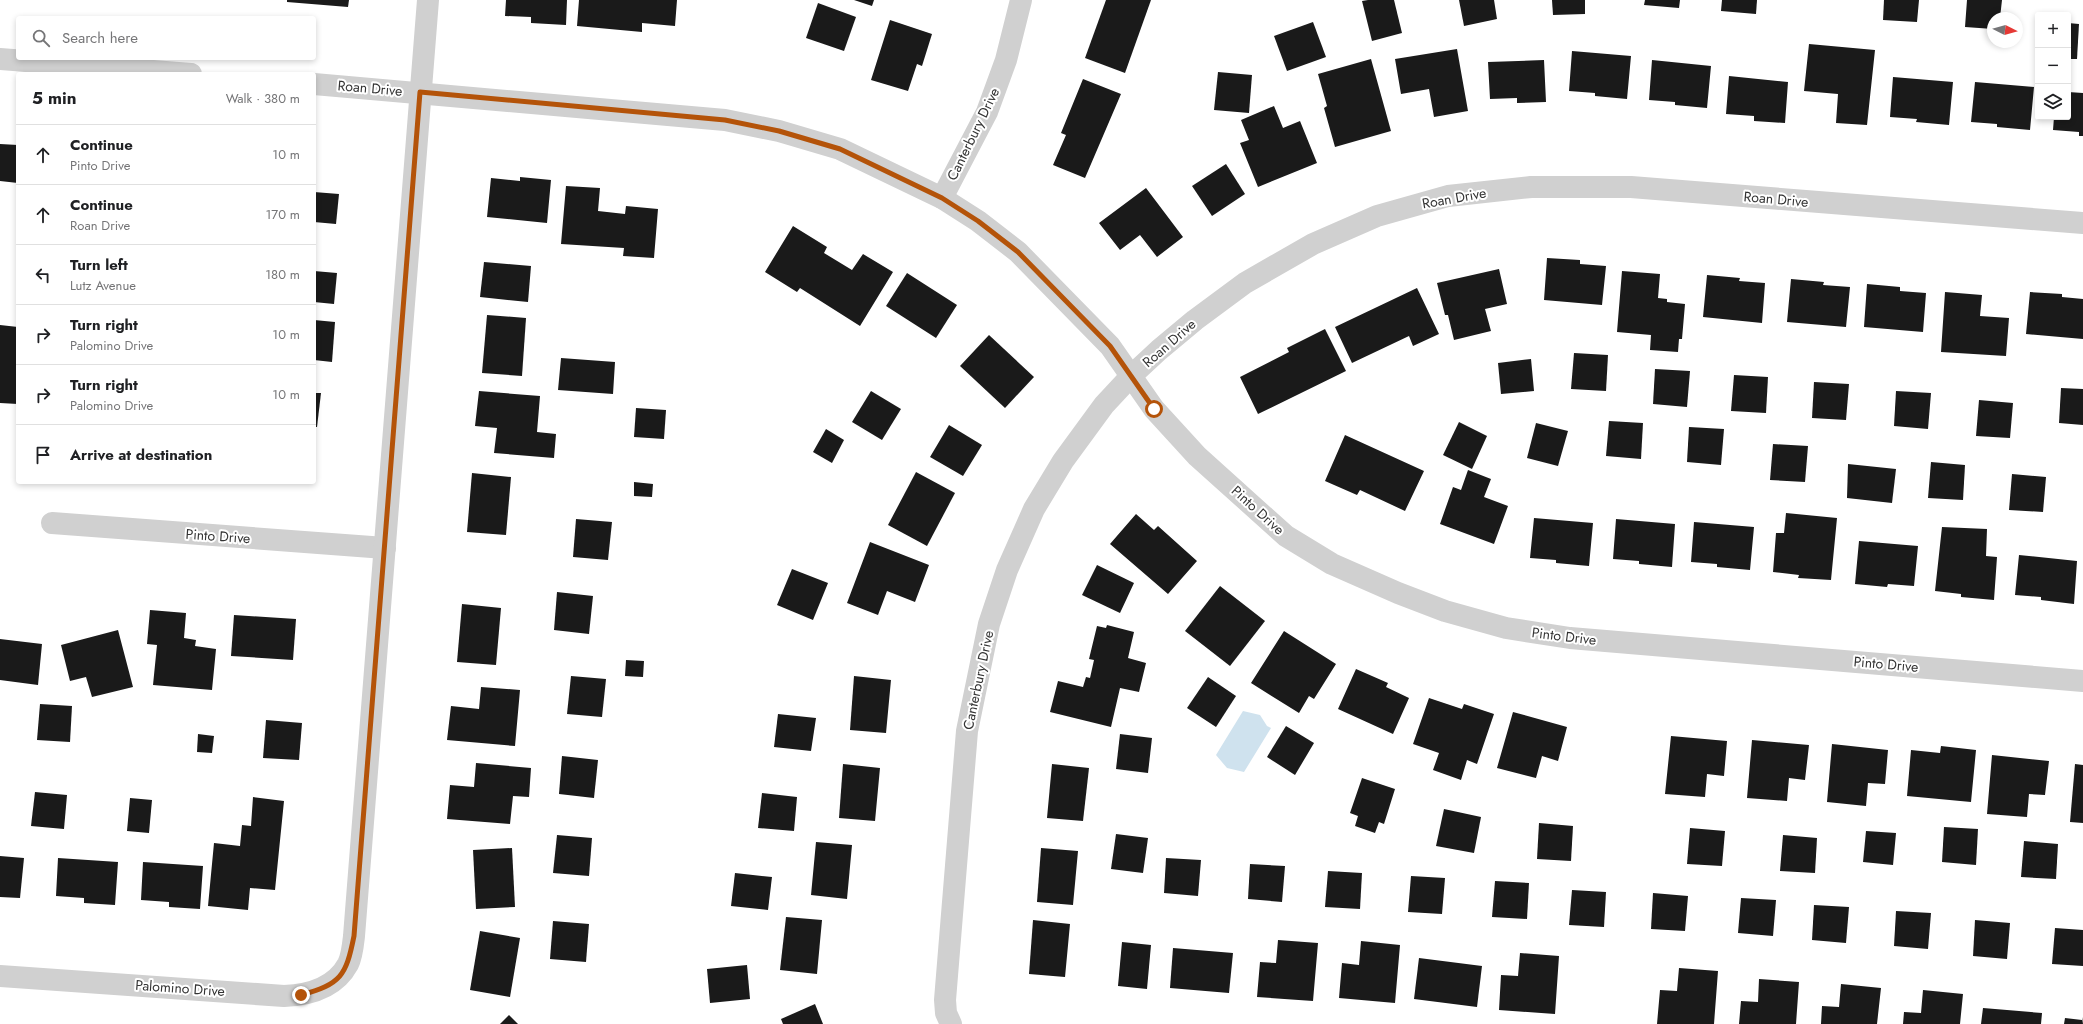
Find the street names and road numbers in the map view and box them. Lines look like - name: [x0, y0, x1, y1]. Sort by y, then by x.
- street label: Roan Drive: [337, 75, 403, 101]
- street label: Canterbury Drive: [942, 84, 1004, 184]
- street label: Roan Drive: [1420, 183, 1488, 213]
- street label: Roan Drive: [1743, 186, 1809, 212]
- street label: Roan Drive: [1138, 314, 1200, 372]
- street label: Pinto Drive: [1227, 481, 1289, 539]
- street label: Pinto Drive: [185, 524, 251, 548]
- street label: Pinto Drive: [1531, 622, 1597, 650]
- street label: Canterbury Drive: [958, 628, 998, 732]
- street label: Pinto Drive: [1853, 651, 1919, 677]
- street label: Palomino Drive: [135, 975, 225, 1001]

